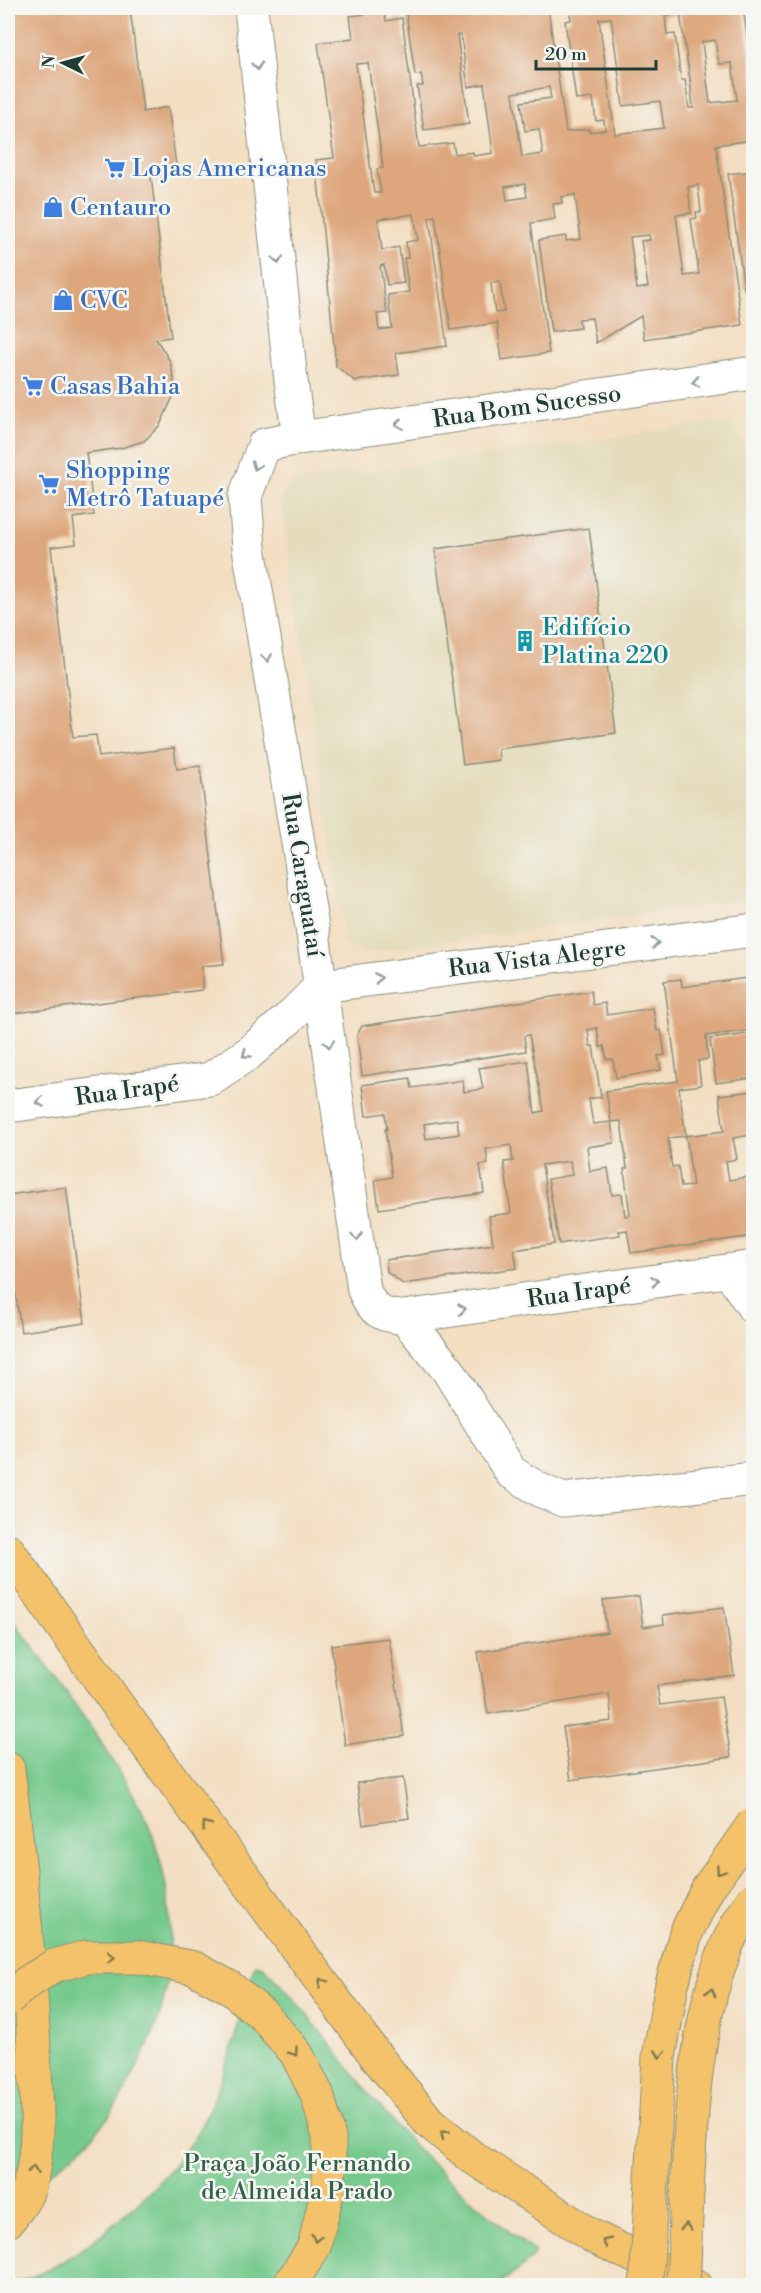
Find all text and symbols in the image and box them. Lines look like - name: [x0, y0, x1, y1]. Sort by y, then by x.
- north arrow: [33, 33, 93, 93]
- scale bar: [536, 33, 656, 71]
- text: 20 m: [545, 43, 587, 66]
- text: N: [39, 54, 60, 69]
- one-way arrow: [250, 61, 263, 70]
- place label: Lojas Americanas: [132, 154, 327, 184]
- supermarket icon: Lojas Americanas: [103, 156, 127, 180]
- place label: Centauro: [70, 193, 171, 223]
- shop icon: Centauro: [41, 195, 65, 219]
- one-way arrow: [271, 255, 284, 264]
- place label: CVC: [80, 286, 128, 316]
- shop icon: CVC: [51, 288, 75, 312]
- place label: Casas Bahia: [50, 372, 181, 402]
- supermarket icon: Casas Bahia: [21, 374, 45, 398]
- one-way arrow: [691, 375, 700, 387]
- street label: Rua Bom Sucesso: [431, 379, 623, 435]
- one-way arrow: [394, 418, 403, 430]
- place label: Shopping Metrô Tatuapé: [66, 456, 224, 514]
- one-way arrow: [251, 460, 264, 471]
- supermarket icon: Shopping Metrô Tatuapé: [37, 472, 61, 496]
- place label: Edifício Platina 220: [542, 613, 669, 671]
- building icon: Edifício Platina 220: [513, 629, 537, 653]
- one-way arrow: [260, 652, 273, 662]
- street label: Rua Caraguataí: [274, 791, 330, 960]
- street label: Rua Vista Alegre: [447, 933, 628, 985]
- one-way arrow: [651, 937, 660, 949]
- one-way arrow: [374, 973, 383, 985]
- one-way arrow: [322, 1040, 334, 1049]
- one-way arrow: [242, 1047, 253, 1058]
- street label: Rua Irapé: [73, 1069, 181, 1113]
- one-way arrow: [35, 1095, 44, 1107]
- one-way arrow: [350, 1233, 362, 1242]
- street label: Rua Irapé: [525, 1271, 633, 1315]
- one-way arrow: [651, 1276, 660, 1288]
- one-way arrow: [458, 1303, 467, 1315]
- one-way arrow: [202, 1821, 213, 1832]
- one-way arrow: [716, 1864, 727, 1875]
- one-way arrow: [107, 1951, 116, 1963]
- one-way arrow: [318, 1978, 329, 1989]
- one-way arrow: [704, 1987, 716, 1998]
- one-way arrow: [287, 2045, 298, 2056]
- one-way arrow: [654, 2049, 666, 2059]
- one-way arrow: [440, 2130, 451, 2141]
- park label: Praça João Fernando de Almeida Prado: [183, 2149, 411, 2207]
- one-way arrow: [26, 2165, 39, 2175]
- one-way arrow: [680, 2223, 693, 2232]
- one-way arrow: [311, 2232, 324, 2242]
- one-way arrow: [601, 2238, 612, 2249]

